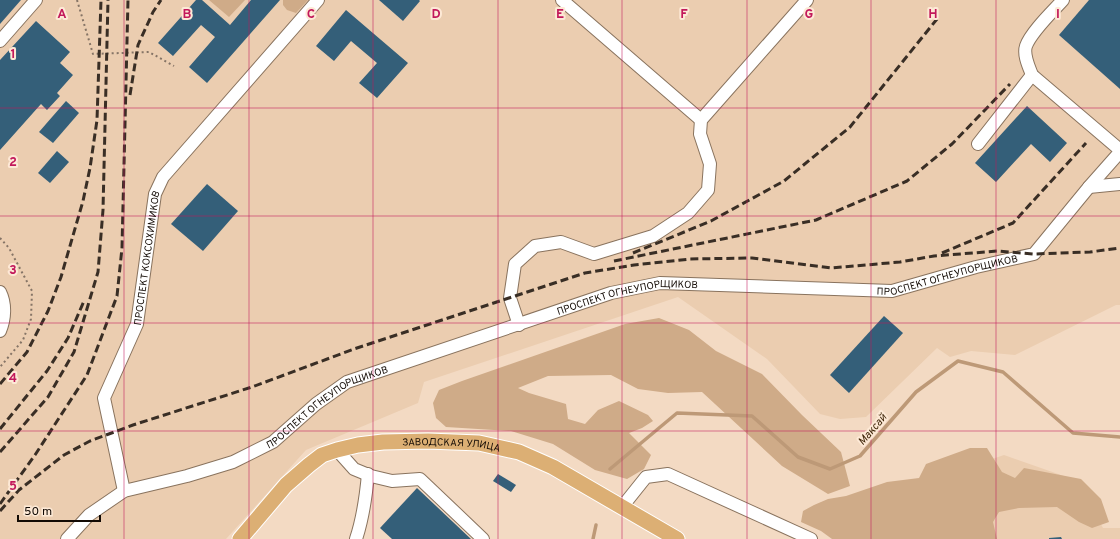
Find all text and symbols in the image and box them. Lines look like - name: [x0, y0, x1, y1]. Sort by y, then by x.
- text: A: [57, 7, 67, 23]
- text: B: [183, 7, 192, 23]
- text: C: [307, 7, 315, 23]
- text: D: [431, 7, 441, 23]
- text: E: [556, 7, 564, 23]
- text: F: [680, 7, 688, 23]
- text: G: [805, 7, 814, 23]
- text: H: [928, 7, 938, 23]
- text: I: [1056, 7, 1060, 23]
- text: 1: [10, 47, 16, 63]
- text: 2: [9, 155, 17, 171]
- street label: ПРОСПЕКТ КОКСОХИМИКОВ: [132, 189, 164, 326]
- street label: ПРОСПЕКТ ОГНЕУПОРЩИКОВ: [876, 253, 1019, 299]
- text: 3: [9, 263, 17, 279]
- street label: ПРОСПЕКТ ОГНЕУПОРЩИКОВ: [555, 278, 698, 319]
- street label: ПРОСПЕКТ ОГНЕУПОРЩИКОВ: [264, 364, 390, 452]
- text: 4: [9, 371, 17, 387]
- water label: Максай: [855, 411, 891, 448]
- street label: ЗАВОДСКАЯ УЛИЦА: [402, 436, 502, 456]
- text: 5: [9, 479, 17, 495]
- scale bar: [18, 497, 100, 523]
- text: 50 m: [24, 504, 52, 520]

